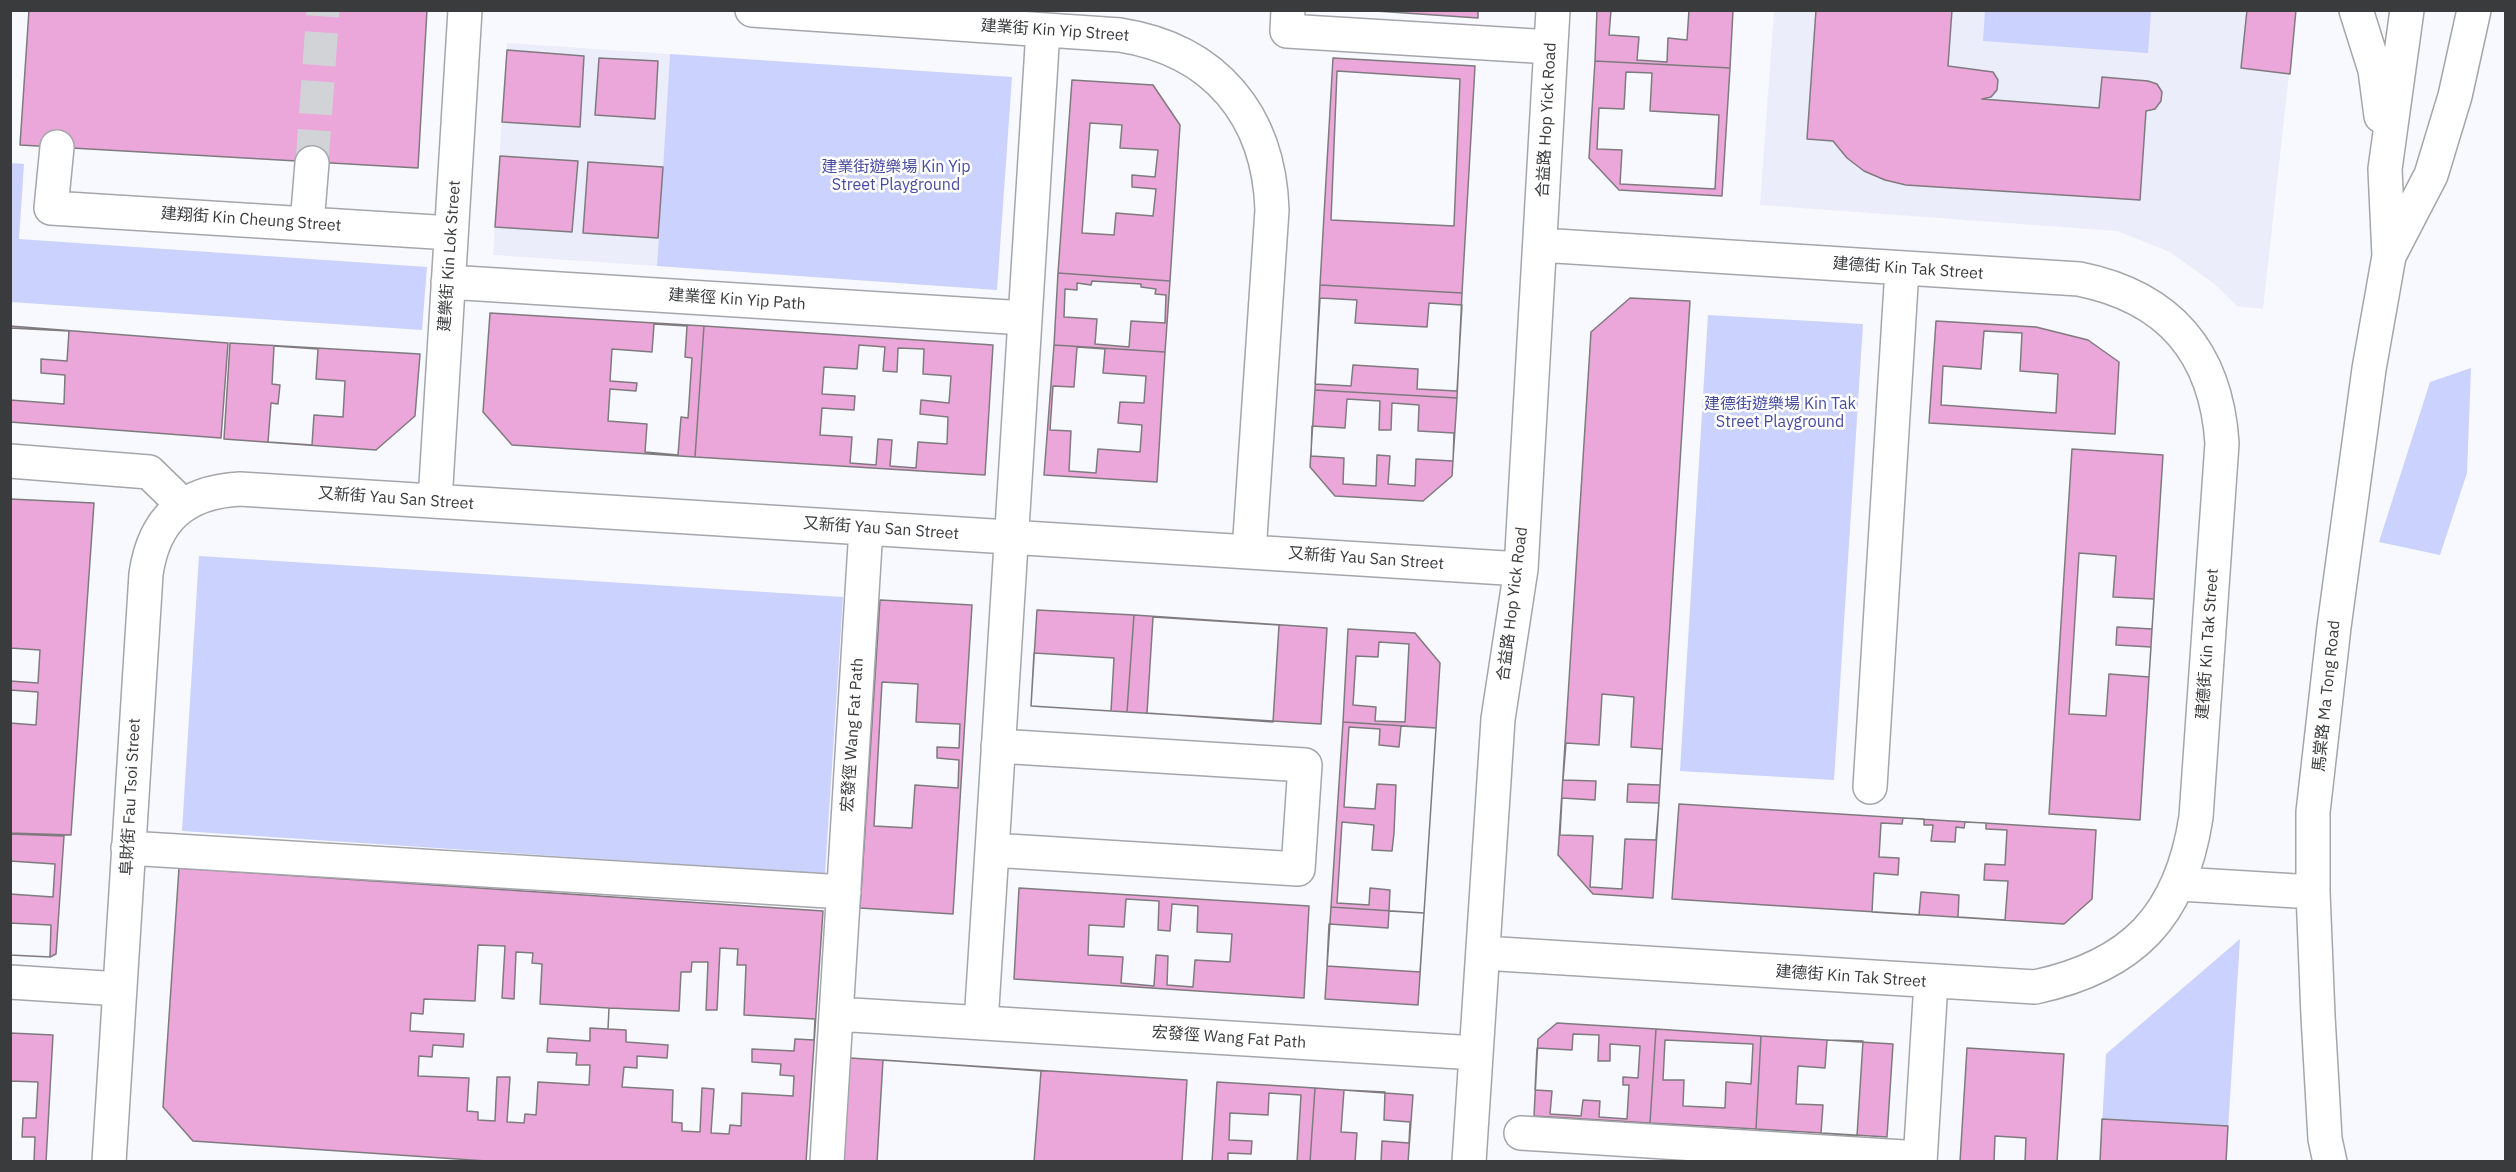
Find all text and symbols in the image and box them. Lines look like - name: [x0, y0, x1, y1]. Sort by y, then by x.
- street label: 建業街 Kin Yip Street: [980, 16, 1130, 46]
- street label: 合益路 Hop Yick Road: [1533, 42, 1561, 198]
- park label: 建業街遊樂場 Kin Yip Street Playground: [821, 157, 971, 195]
- street label: 建樂街 Kin Lok Street: [435, 180, 465, 332]
- street label: 建翔街 Kin Cheung Street: [160, 204, 342, 236]
- street label: 建德街 Kin Tak Street: [1832, 254, 1984, 284]
- street label: 建業徑 Kin Yip Path: [668, 286, 806, 314]
- park label: 建德街遊樂場 Kin Tak Street Playground: [1704, 394, 1856, 432]
- street label: 又新街 Yau San Street: [317, 484, 475, 514]
- street label: 又新街 Yau San Street: [802, 514, 960, 544]
- street label: 合益路 Hop Yick Road: [1494, 526, 1532, 682]
- street label: 又新街 Yau San Street: [1287, 544, 1445, 574]
- street label: 建德街 Kin Tak Street: [2193, 568, 2223, 720]
- street label: 馬棠路 Ma Tong Road: [2309, 619, 2345, 773]
- street label: 宏發徑 Wang Fat Path: [838, 657, 868, 813]
- street label: 阜財街 Fau Tsoi Street: [117, 718, 145, 876]
- street label: 建德街 Kin Tak Street: [1775, 962, 1927, 992]
- street label: 宏發徑 Wang Fat Path: [1151, 1023, 1307, 1053]

